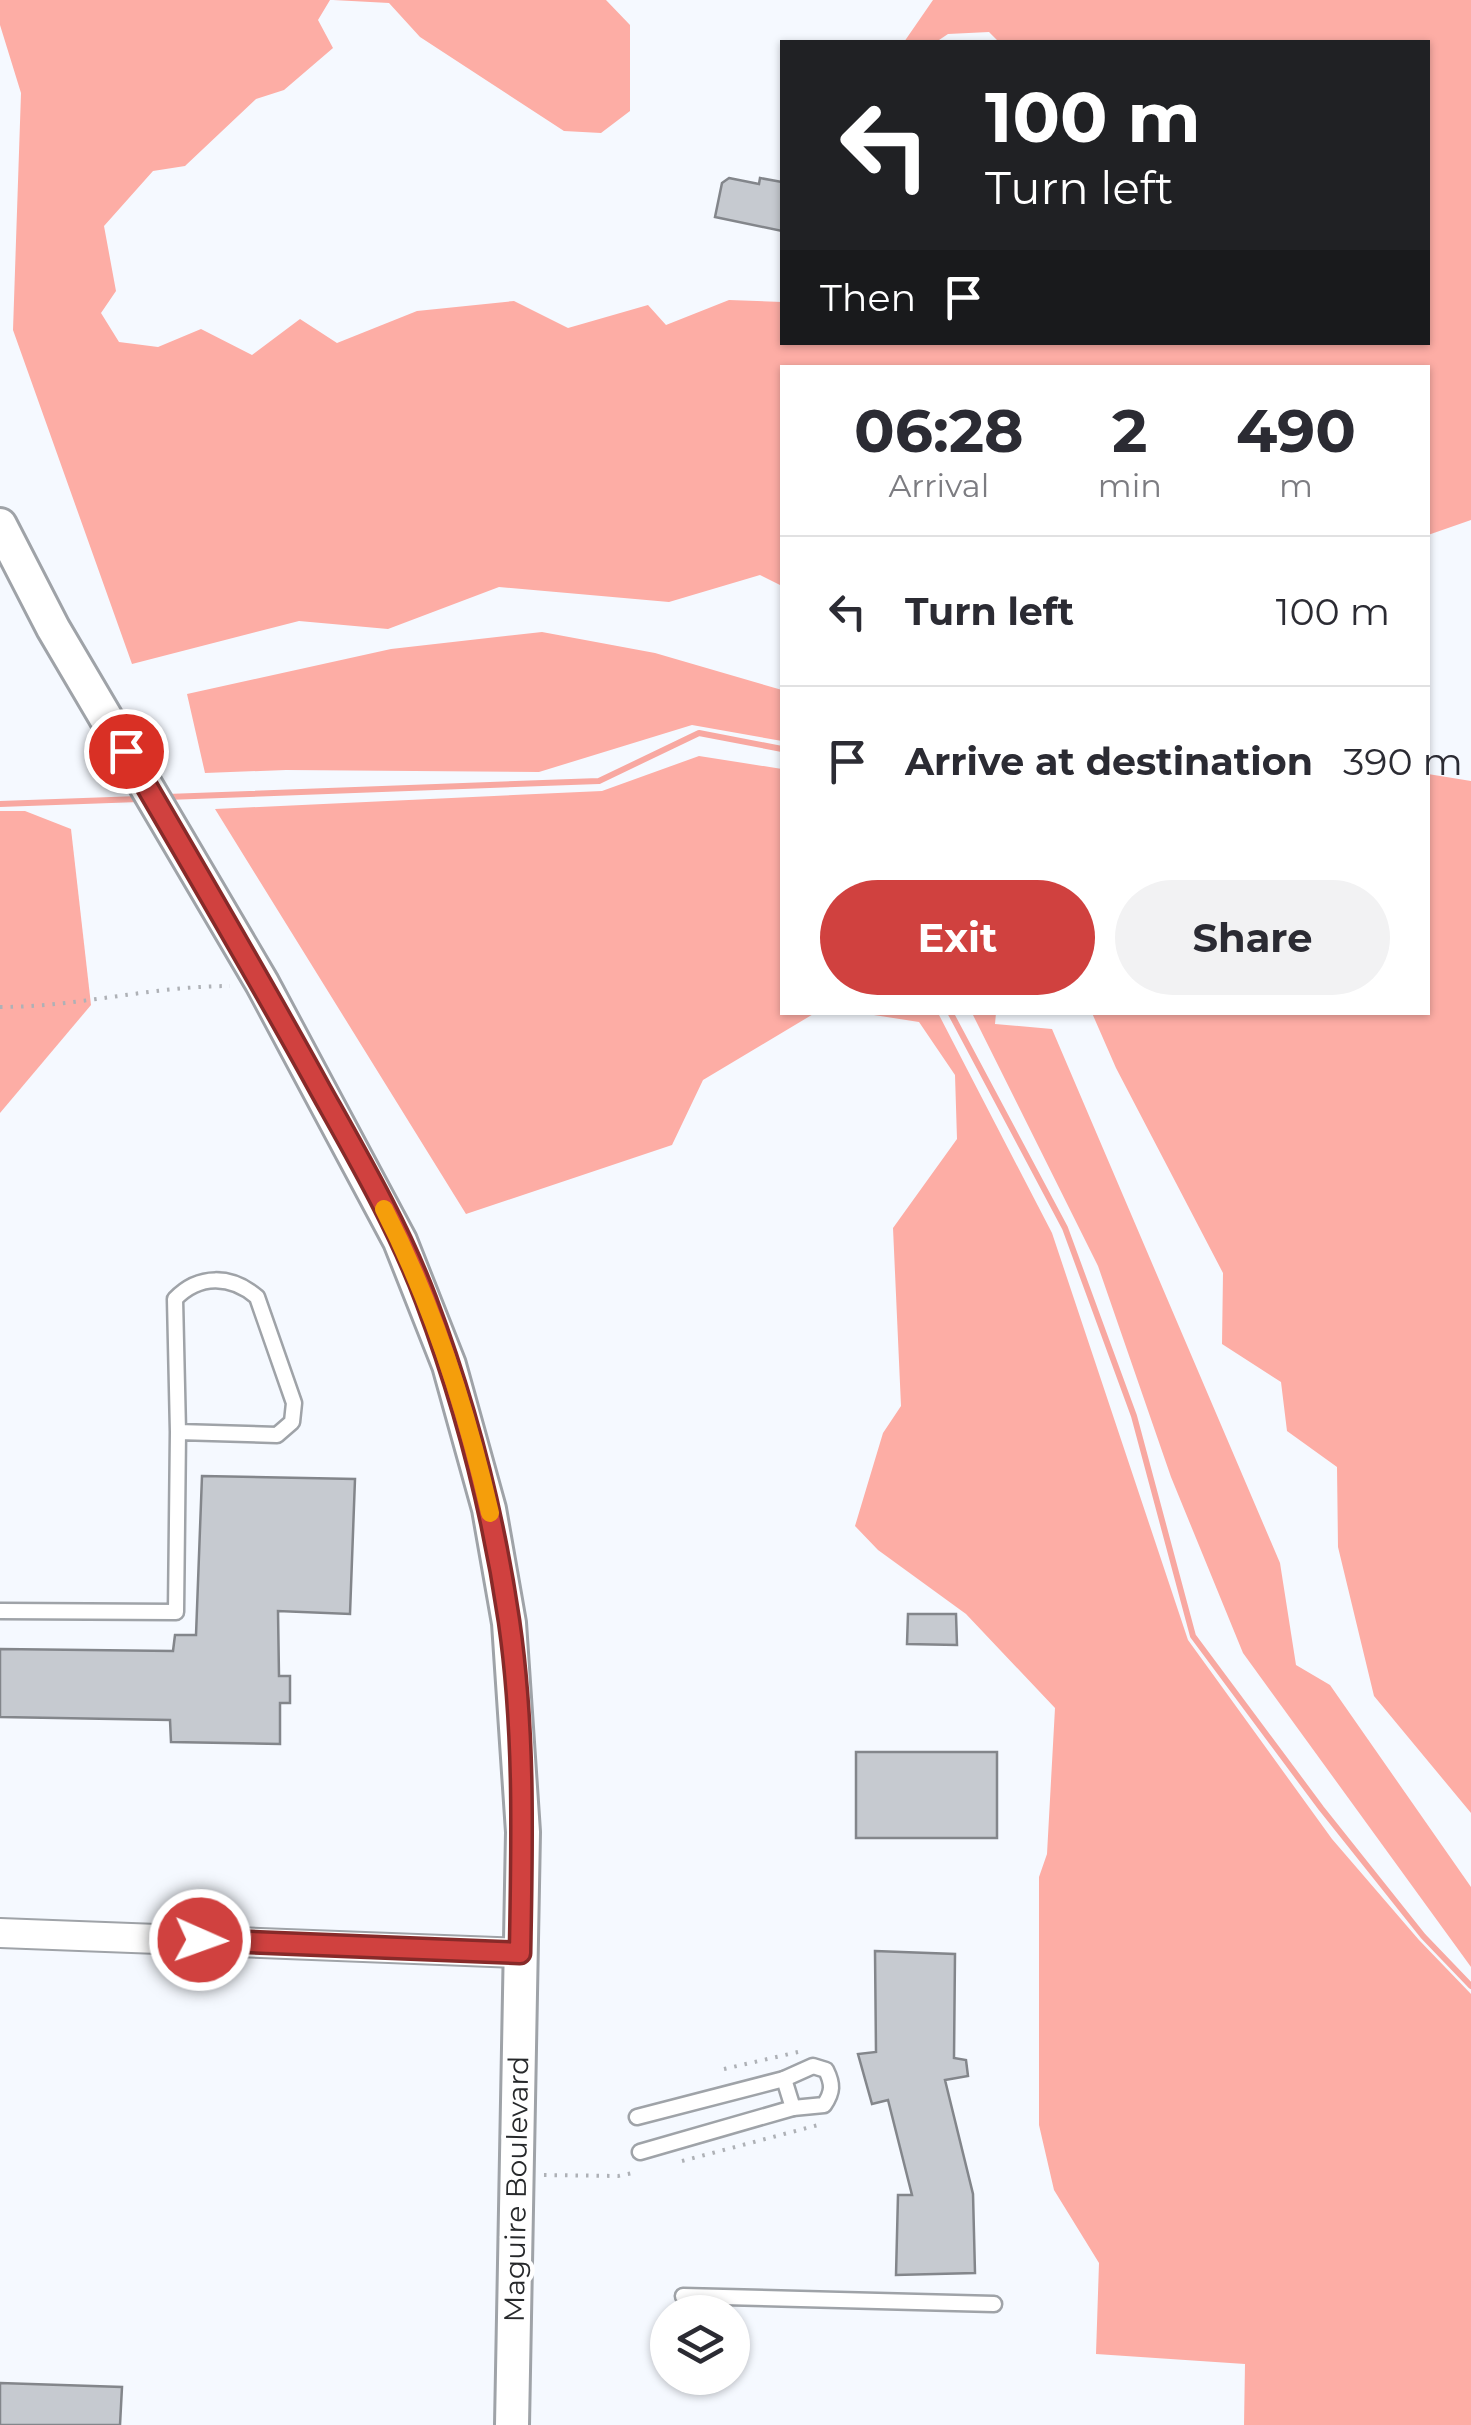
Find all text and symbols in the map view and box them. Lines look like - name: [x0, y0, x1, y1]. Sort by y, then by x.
- text: 100 m: [985, 74, 1201, 160]
- icon: left: [820, 80, 950, 210]
- text: Turn left: [985, 160, 1173, 215]
- icon: arrive: [936, 270, 991, 325]
- text: Then: [820, 274, 916, 321]
- text: 06:28: [854, 394, 1024, 467]
- text: 2: [1112, 394, 1147, 467]
- text: 490: [1236, 394, 1356, 467]
- text: Arrival: [888, 466, 989, 505]
- text: min: [1098, 466, 1162, 505]
- text: m: [1279, 466, 1313, 505]
- icon: left: [820, 584, 875, 639]
- text: Turn left: [905, 588, 1074, 635]
- text: 100 m: [1276, 588, 1390, 635]
- pin: [84, 709, 169, 794]
- icon: arrive: [99, 724, 154, 779]
- icon: arrive: [820, 734, 875, 789]
- text: Arrive at destination: [905, 738, 1313, 785]
- text: 390 m: [1343, 738, 1463, 785]
- button: Exit: [820, 880, 1095, 995]
- button: Share: [1115, 880, 1390, 995]
- position arrow: [148, 1888, 252, 1992]
- street label: Maguire Boulevard: [497, 2055, 535, 2323]
- map controls: [650, 2295, 750, 2395]
- button: layers: [650, 2295, 750, 2395]

